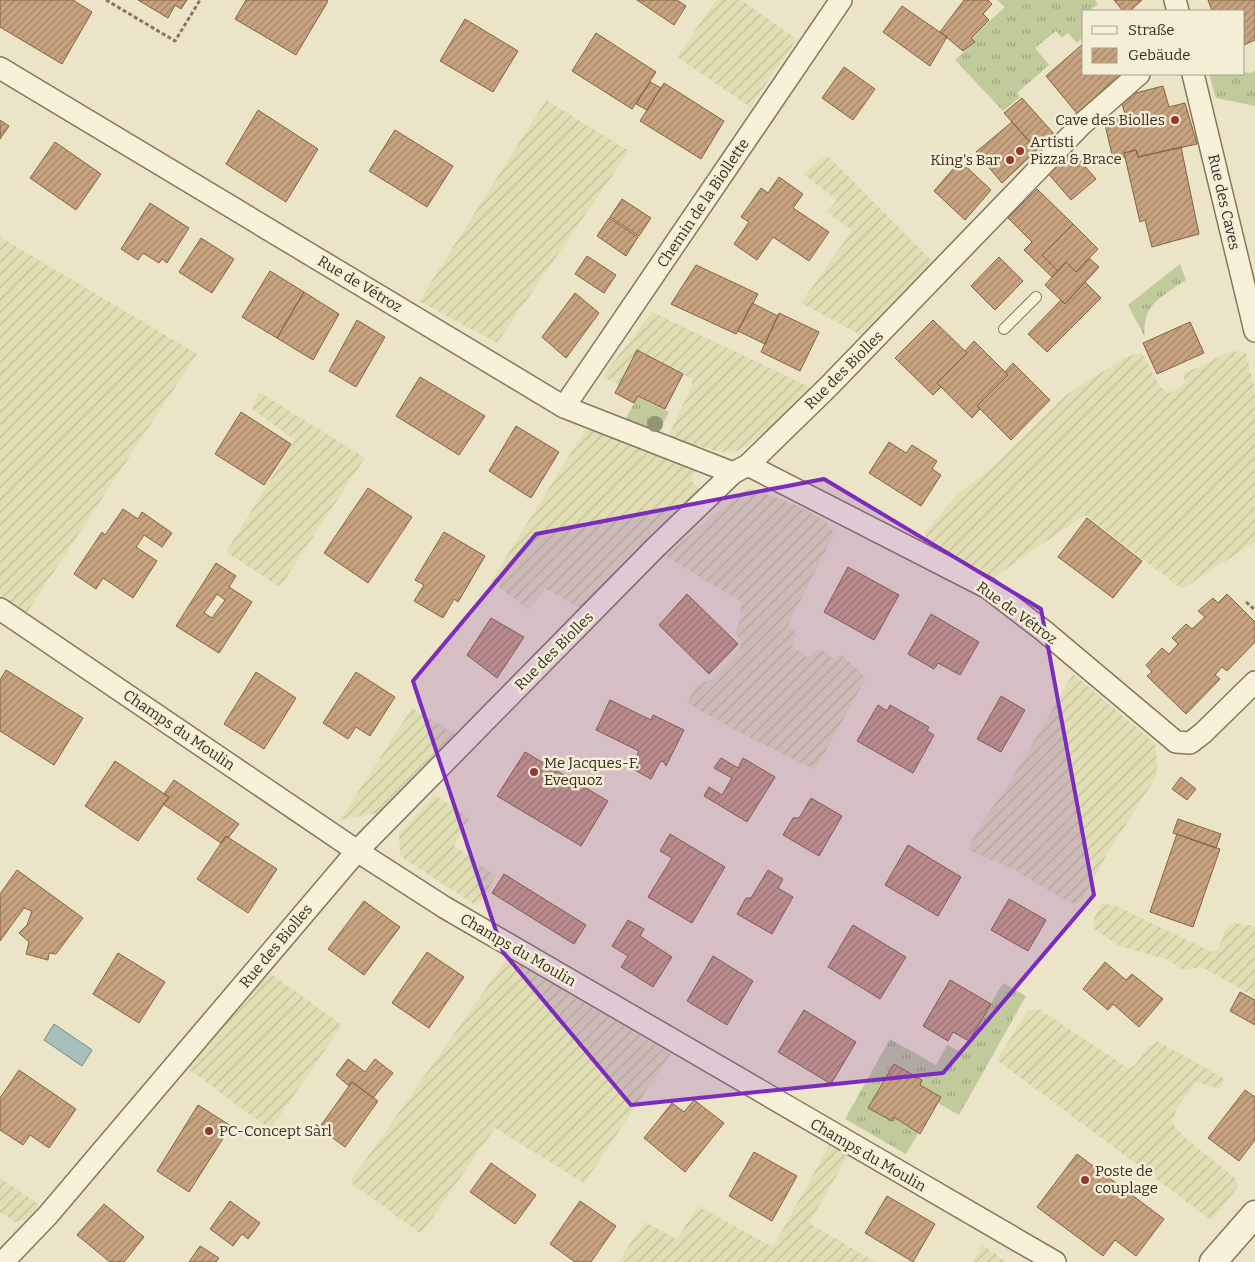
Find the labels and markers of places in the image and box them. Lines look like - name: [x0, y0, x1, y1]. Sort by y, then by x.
- place label: Cave des Biolles: [1055, 111, 1165, 129]
- marker: Cave des Biolles: [1169, 114, 1181, 126]
- place label: Artisti Pizza & Brace: [1030, 133, 1122, 168]
- marker: Artisti Pizza & Brace: [1014, 145, 1026, 157]
- place label: King's Bar: [930, 151, 1000, 169]
- marker: King's Bar: [1004, 154, 1016, 166]
- place label: Me Jacques-F. Evequoz: [544, 754, 639, 789]
- marker: Me Jacques-F. Evequoz: [528, 766, 540, 778]
- place label: PC-Concept Sàrl: [219, 1122, 332, 1140]
- marker: PC-Concept Sàrl: [203, 1125, 215, 1137]
- place label: Poste de couplage: [1095, 1162, 1158, 1197]
- marker: Poste de couplage: [1079, 1174, 1091, 1186]

